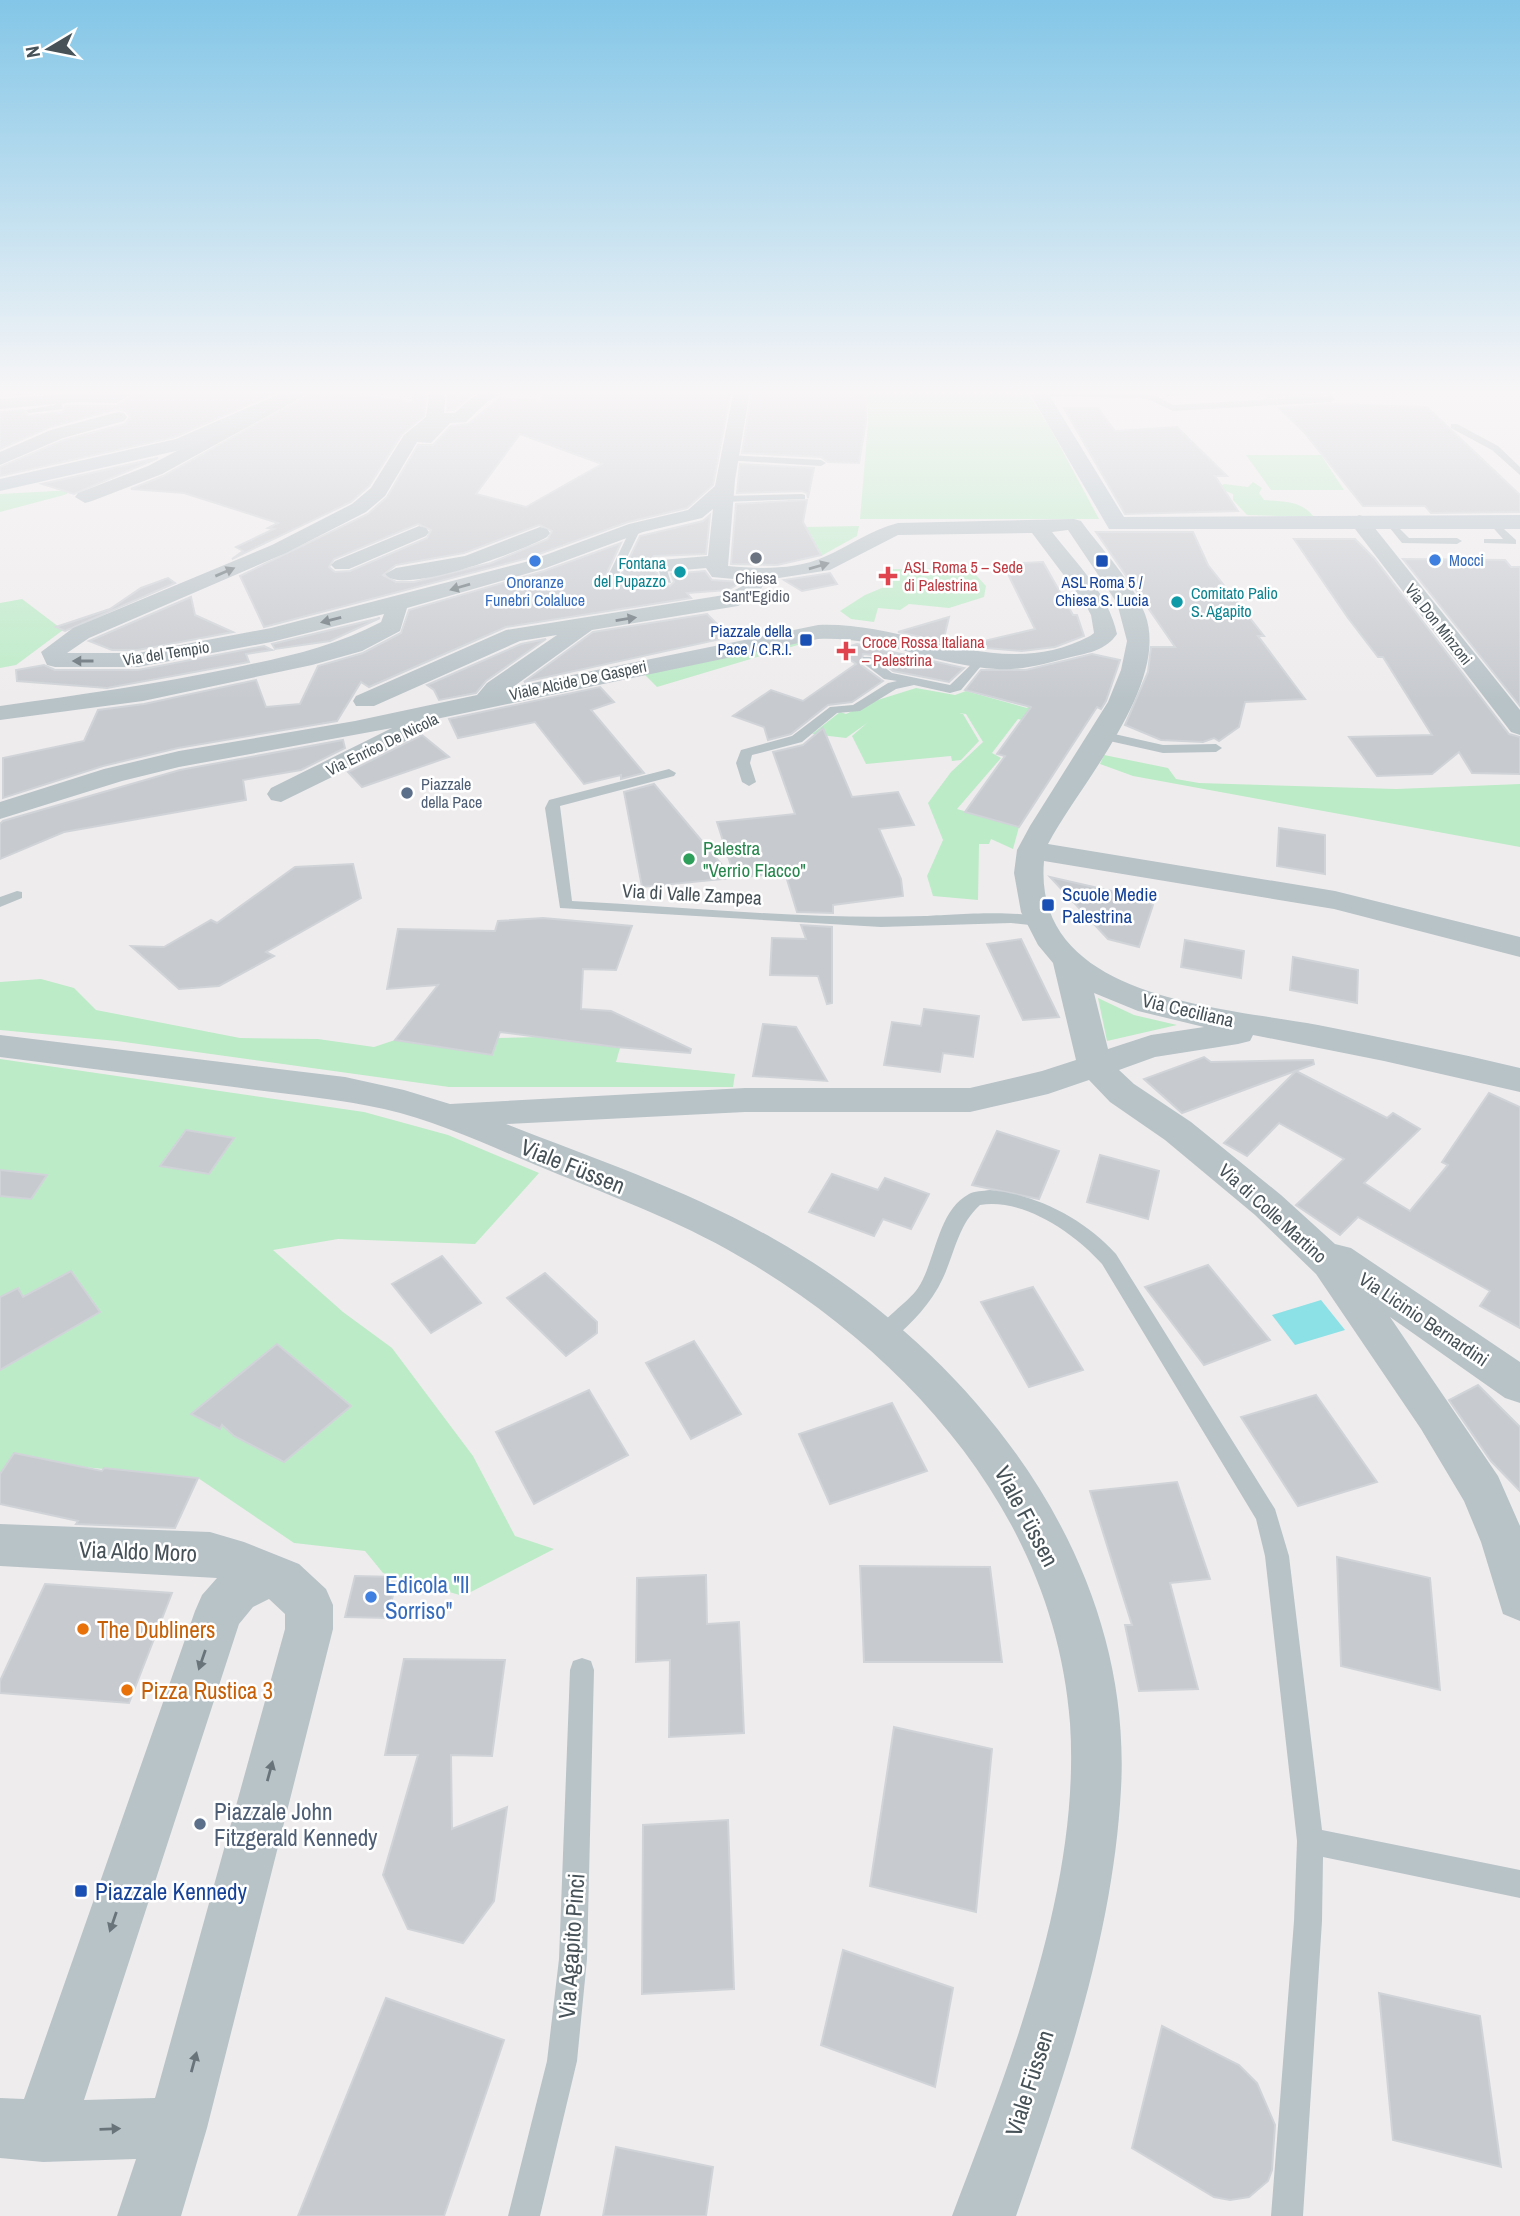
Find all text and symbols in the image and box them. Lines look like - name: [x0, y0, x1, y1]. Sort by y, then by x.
- north arrow: [14, 14, 84, 84]
- text: N: [18, 44, 46, 60]
- place label: Mocci: [1449, 549, 1484, 571]
- marker: Chiesa Sant'Egidio: [748, 550, 764, 566]
- place label: Fontana del Pupazzo: [594, 552, 667, 592]
- marker: Mocci: [1427, 552, 1443, 568]
- marker: Onoranze Funebri Colaluce: [527, 553, 543, 569]
- marker: ASL Roma 5 / Chiesa S. Lucia: [1094, 553, 1110, 569]
- place label: ASL Roma 5 – Sede di Palestrina: [903, 556, 1023, 596]
- one-way arrow: [809, 560, 830, 570]
- marker: Fontana del Pupazzo: [672, 564, 688, 580]
- one-way arrow: [215, 566, 236, 577]
- marker: ASL Roma 5 – Sede di Palestrina: [878, 566, 898, 586]
- place label: Chiesa Sant'Egidio: [722, 567, 790, 607]
- place label: Onoranze Funebri Colaluce: [485, 571, 585, 611]
- place label: ASL Roma 5 / Chiesa S. Lucia: [1055, 571, 1149, 611]
- street label: Via Don Minzoni: [1400, 579, 1478, 669]
- one-way arrow: [449, 582, 470, 592]
- place label: Comitato Palio S. Agapito: [1191, 582, 1278, 622]
- marker: Comitato Palio S. Agapito: [1169, 594, 1185, 610]
- one-way arrow: [615, 613, 637, 624]
- one-way arrow: [320, 615, 342, 626]
- place label: Piazzale della Pace / C.R.I.: [710, 620, 793, 660]
- place label: Croce Rossa Italiana – Palestrina: [862, 631, 985, 671]
- marker: Piazzale della Pace / C.R.I.: [798, 632, 814, 648]
- street label: Via del Tempio: [121, 635, 211, 671]
- marker: Croce Rossa Italiana – Palestrina: [836, 641, 856, 661]
- one-way arrow: [72, 655, 94, 667]
- street label: Viale Alcide De Gasperi: [507, 655, 649, 705]
- street label: Via Enrico De Nicola: [322, 707, 442, 781]
- place label: Piazzale della Pace: [421, 773, 482, 813]
- marker: Piazzale della Pace: [399, 785, 415, 801]
- place label: Palestra "Verrio Flacco": [703, 835, 806, 883]
- marker: Palestra "Verrio Flacco": [681, 851, 697, 867]
- street label: Via di Valle Zampea: [622, 877, 763, 911]
- place label: Scuole Medie Palestrina: [1062, 881, 1157, 929]
- marker: Scuole Medie Palestrina: [1040, 897, 1056, 913]
- street label: Via Ceciliana: [1140, 987, 1237, 1033]
- street label: Viale Füssen: [516, 1131, 630, 1201]
- street label: Via di Colle Martino: [1213, 1157, 1333, 1269]
- street label: Via Licinio Bernardini: [1354, 1266, 1494, 1372]
- street label: Viale Füssen: [988, 1460, 1066, 1572]
- street label: Via Aldo Moro: [78, 1533, 198, 1569]
- place label: Edicola "Il Sorriso": [385, 1569, 469, 1626]
- marker: Edicola "Il Sorriso": [363, 1589, 379, 1605]
- place label: The Dubliners: [97, 1614, 215, 1645]
- marker: The Dubliners: [75, 1621, 91, 1637]
- one-way arrow: [196, 1650, 207, 1671]
- place label: Pizza Rustica 3: [141, 1675, 273, 1706]
- marker: Pizza Rustica 3: [119, 1682, 135, 1698]
- one-way arrow: [266, 1760, 276, 1781]
- place label: Piazzale John Fitzgerald Kennedy: [214, 1796, 378, 1853]
- marker: Piazzale John Fitzgerald Kennedy: [192, 1816, 208, 1832]
- street label: Via Agapito Pinci: [550, 1872, 592, 2020]
- place label: Piazzale Kennedy: [95, 1876, 248, 1907]
- marker: Piazzale Kennedy: [73, 1883, 89, 1899]
- one-way arrow: [107, 1911, 118, 1932]
- street label: Viale Füssen: [997, 2026, 1061, 2140]
- one-way arrow: [189, 2051, 200, 2073]
- one-way arrow: [99, 2123, 121, 2134]

